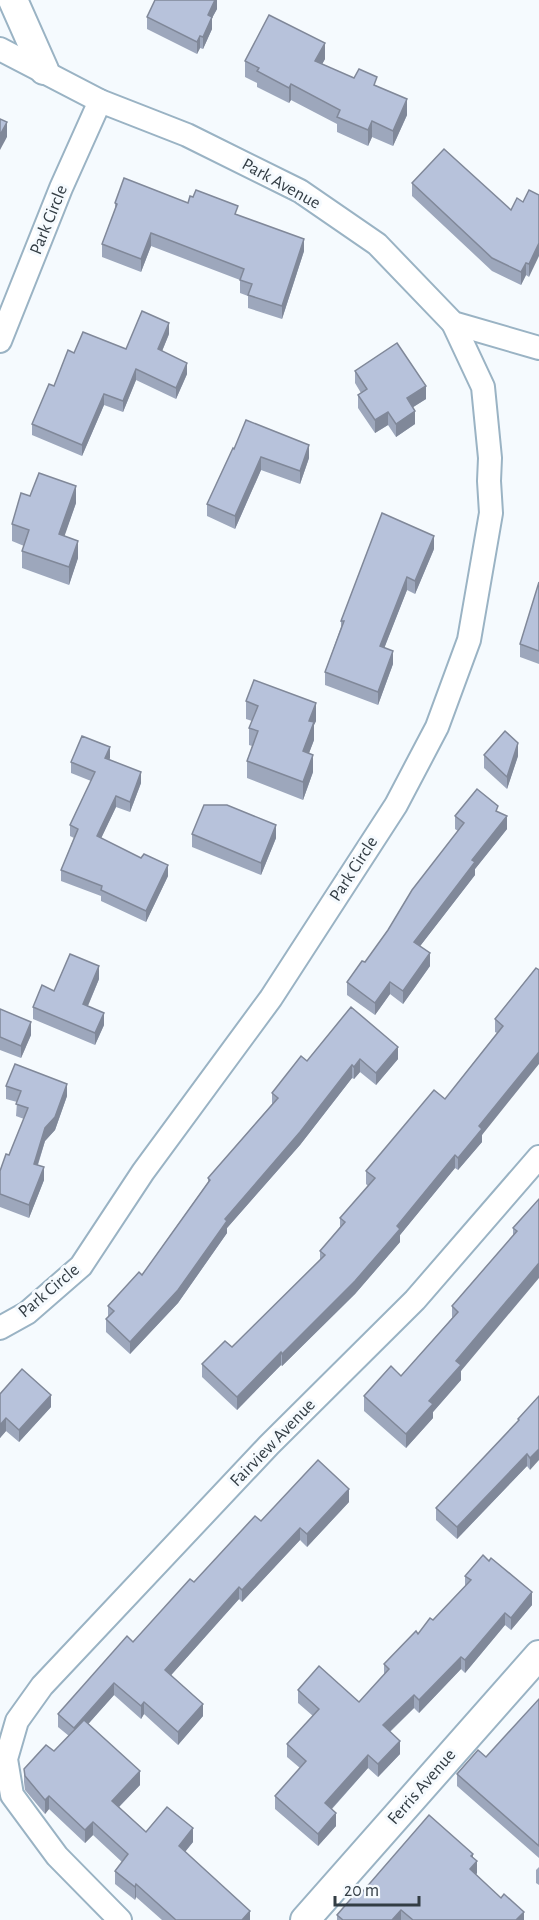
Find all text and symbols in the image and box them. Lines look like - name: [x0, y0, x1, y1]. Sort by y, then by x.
- street label: Park Avenue: [239, 155, 323, 213]
- street label: Park Circle: [27, 183, 71, 257]
- street label: Park Circle: [327, 833, 381, 905]
- street label: Park Circle: [15, 1261, 83, 1321]
- street label: Fairview Avenue: [227, 1396, 319, 1490]
- street label: Ferris Avenue: [385, 1746, 459, 1828]
- scale bar: [335, 1869, 419, 1907]
- text: 20 m: [344, 1882, 379, 1900]

